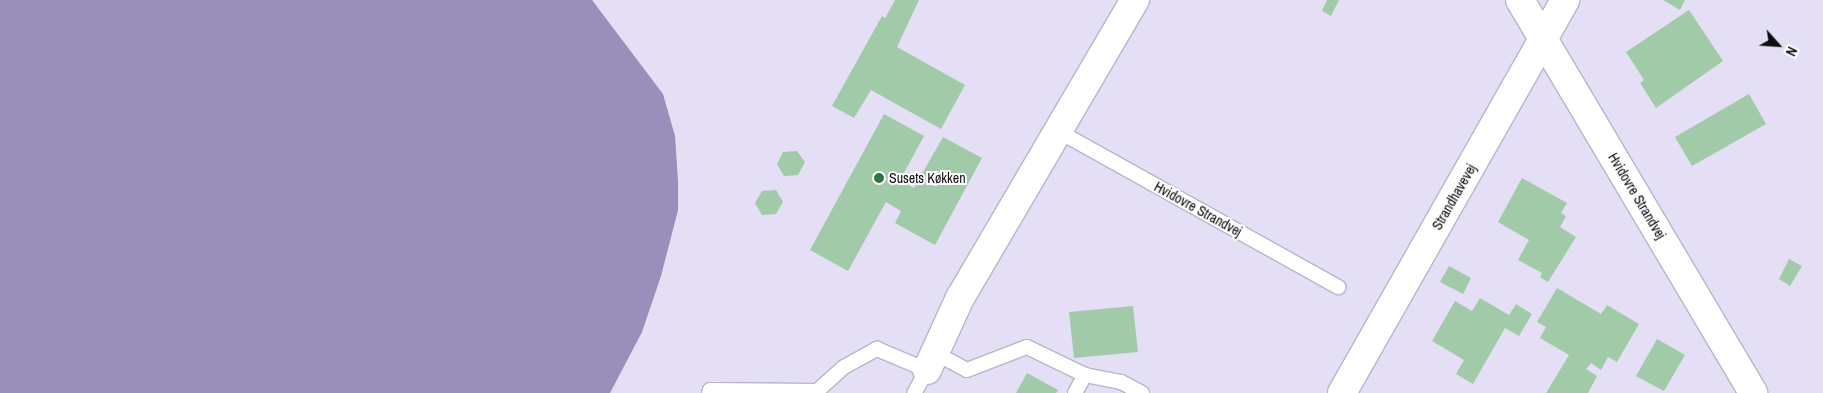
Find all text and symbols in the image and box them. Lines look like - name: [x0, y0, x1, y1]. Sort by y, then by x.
- north arrow: [1753, 20, 1803, 70]
- text: N: [1782, 44, 1801, 59]
- street label: Hvidovre Strandvej: [1605, 150, 1669, 242]
- street label: Strandhavevej: [1428, 161, 1480, 233]
- place label: Susets Køkken: [889, 170, 966, 186]
- marker: Susets Køkken: [873, 172, 885, 184]
- street label: Hvidovre Strandvej: [1151, 178, 1245, 240]

